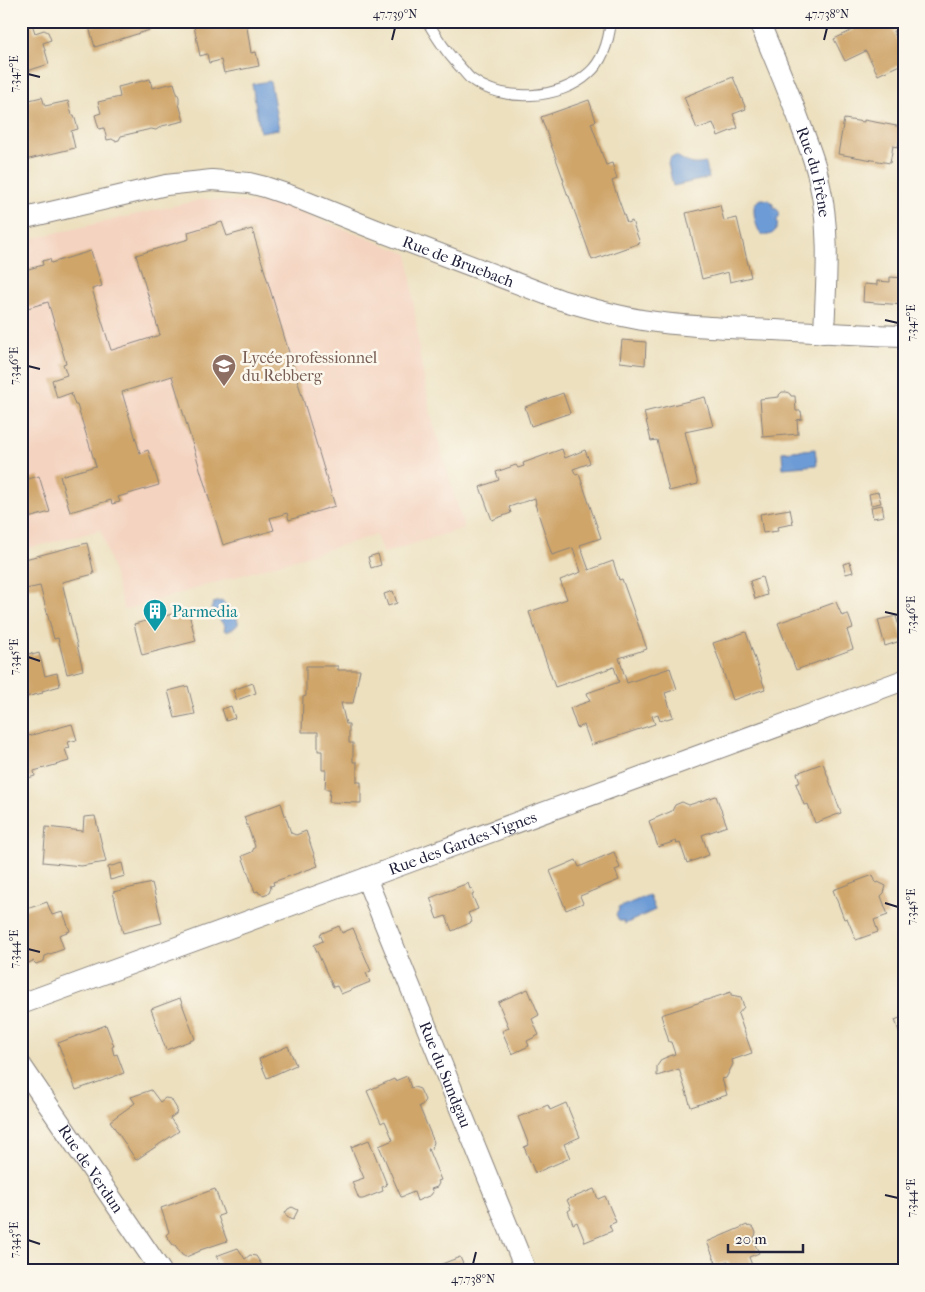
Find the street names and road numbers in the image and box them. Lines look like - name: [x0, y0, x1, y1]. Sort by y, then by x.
- street label: Rue du Frêne: [792, 124, 834, 218]
- street label: Rue de Bruebach: [400, 232, 517, 291]
- street label: Rue des Gardes-Vignes: [386, 807, 539, 879]
- street label: Rue du Sundgau: [415, 1019, 476, 1130]
- street label: Rue de Verdun: [54, 1121, 128, 1217]

